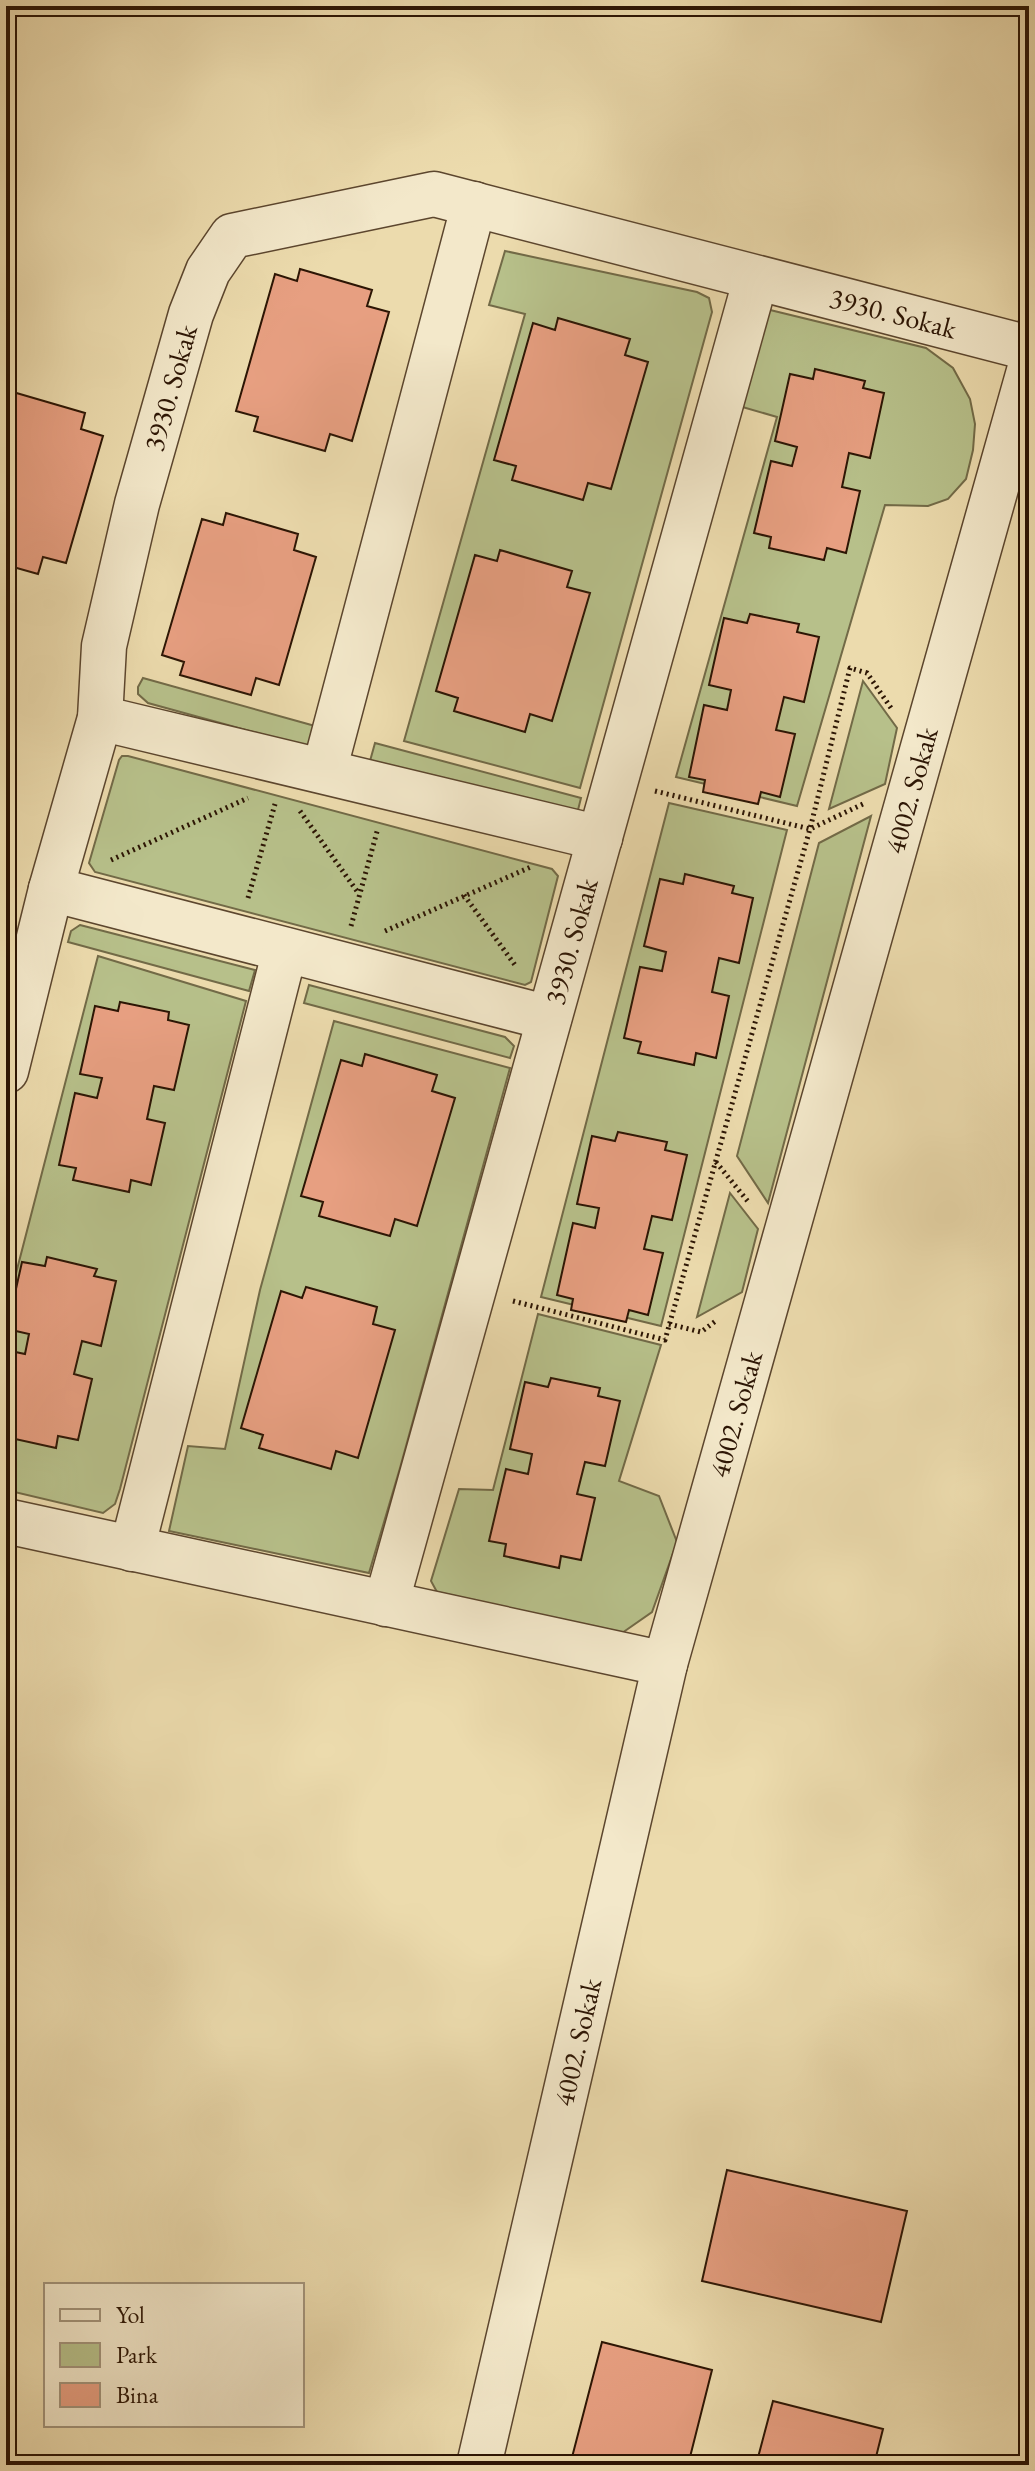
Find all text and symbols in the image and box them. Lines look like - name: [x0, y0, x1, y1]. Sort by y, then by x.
- street label: 3930. Sokak: [826, 279, 961, 347]
- street label: 3930. Sokak: [135, 320, 205, 455]
- street label: 4002. Sokak: [876, 722, 946, 858]
- street label: 3930. Sokak: [536, 873, 606, 1009]
- street label: 4002. Sokak: [700, 1346, 771, 1481]
- street label: 4002. Sokak: [545, 1974, 610, 2110]
- legend: [44, 2283, 304, 2427]
- text: Yol: [116, 2299, 145, 2330]
- text: Park: [116, 2339, 158, 2370]
- text: Bina: [116, 2379, 159, 2410]

